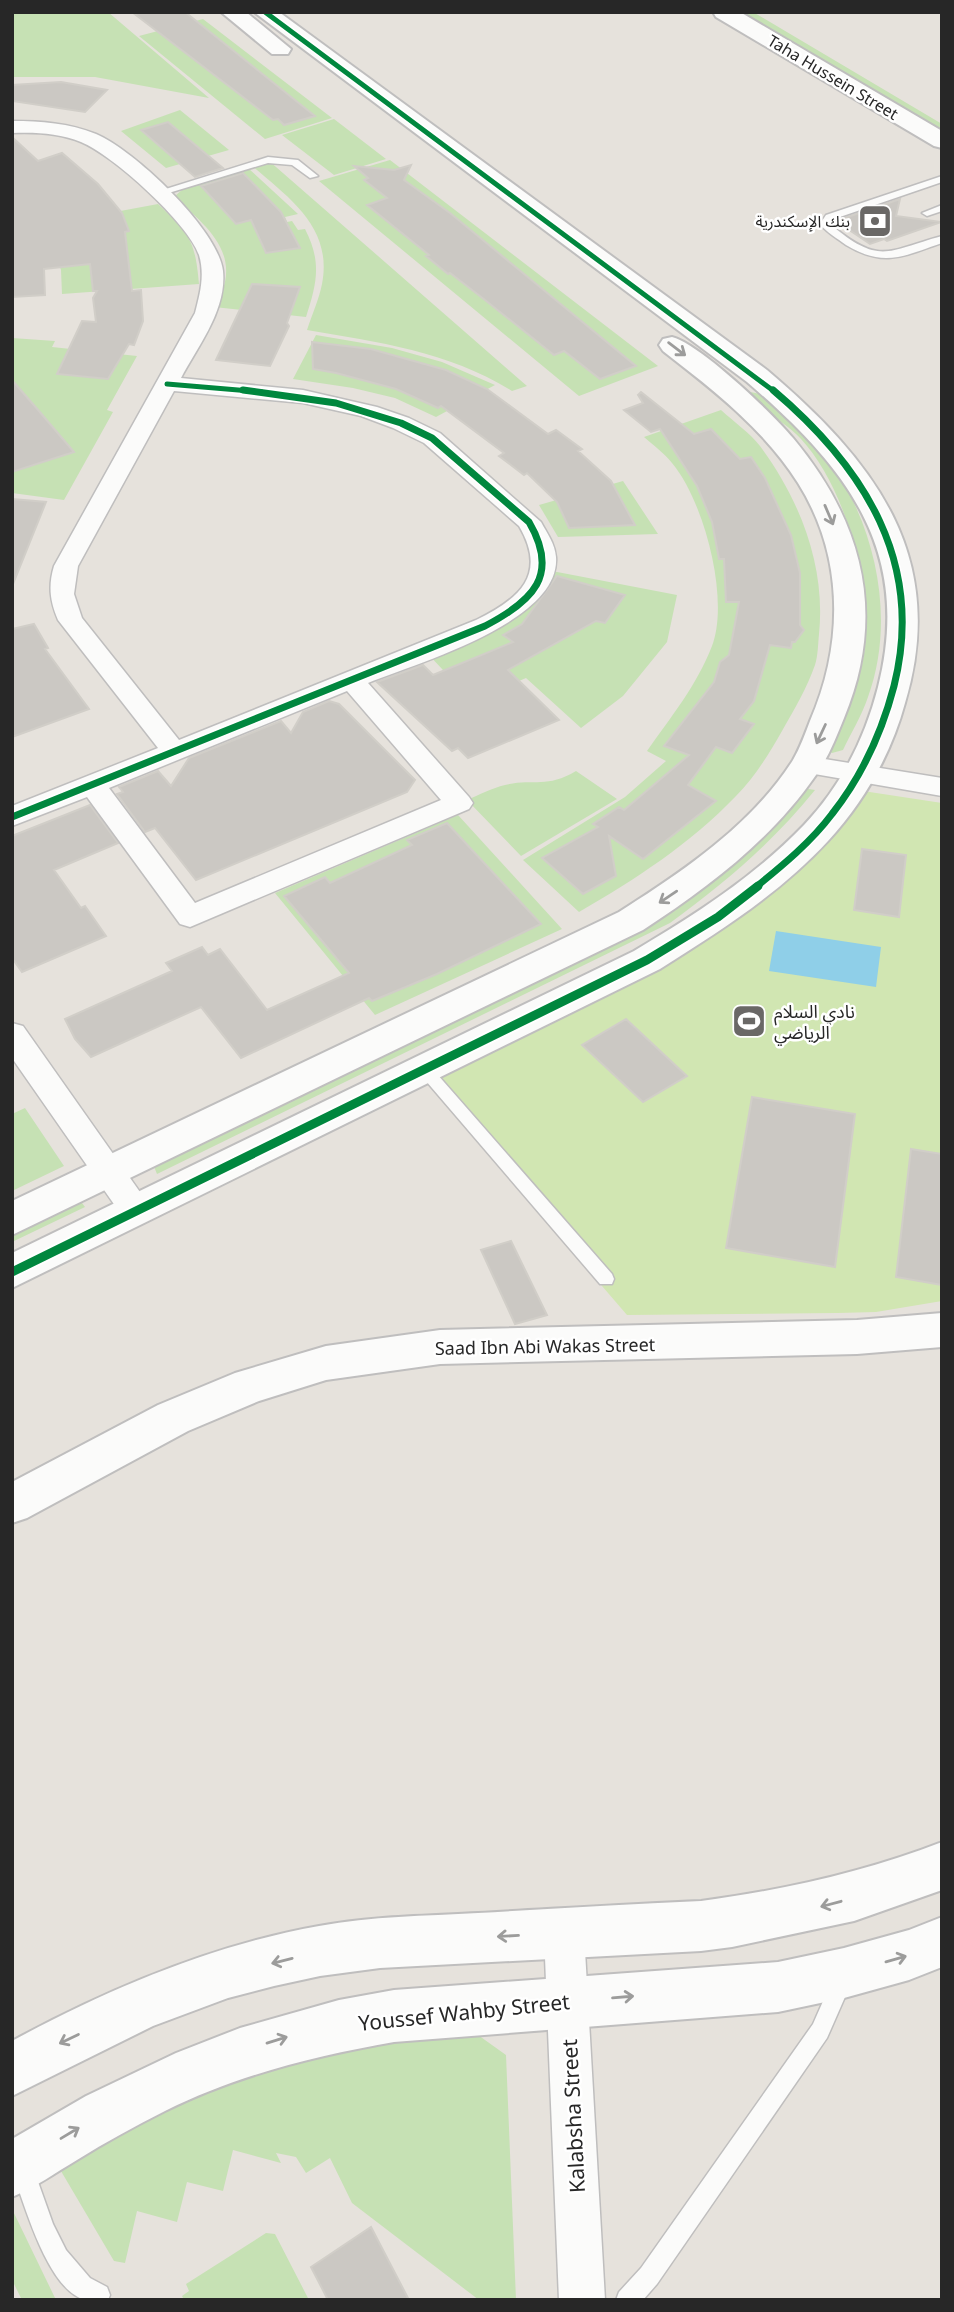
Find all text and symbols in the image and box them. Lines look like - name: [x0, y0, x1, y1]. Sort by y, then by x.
- street label: Taha Hussein Street: [764, 29, 903, 125]
- bank icon: بنك الإسكندرية: [856, 202, 894, 240]
- place label: بنك الإسكندرية: [756, 210, 850, 232]
- one-way arrow: [667, 341, 686, 356]
- one-way arrow: [823, 503, 836, 525]
- one-way arrow: [814, 723, 827, 744]
- one-way arrow: [659, 890, 678, 905]
- place label: نادي السلام الرياضي: [774, 999, 855, 1046]
- sports icon: نادي السلام الرياضي: [730, 1002, 768, 1040]
- street label: Saad Ibn Abi Wakas Street: [435, 1332, 656, 1360]
- one-way arrow: [820, 1898, 843, 1911]
- one-way arrow: [497, 1930, 520, 1943]
- one-way arrow: [885, 1951, 907, 1964]
- one-way arrow: [271, 1955, 294, 1968]
- street label: Youssef Wahby Street: [357, 1987, 571, 2037]
- one-way arrow: [612, 1990, 634, 2003]
- one-way arrow: [59, 2033, 80, 2046]
- one-way arrow: [265, 2033, 287, 2046]
- street label: Kalabsha Street: [555, 2038, 591, 2194]
- one-way arrow: [59, 2126, 79, 2140]

